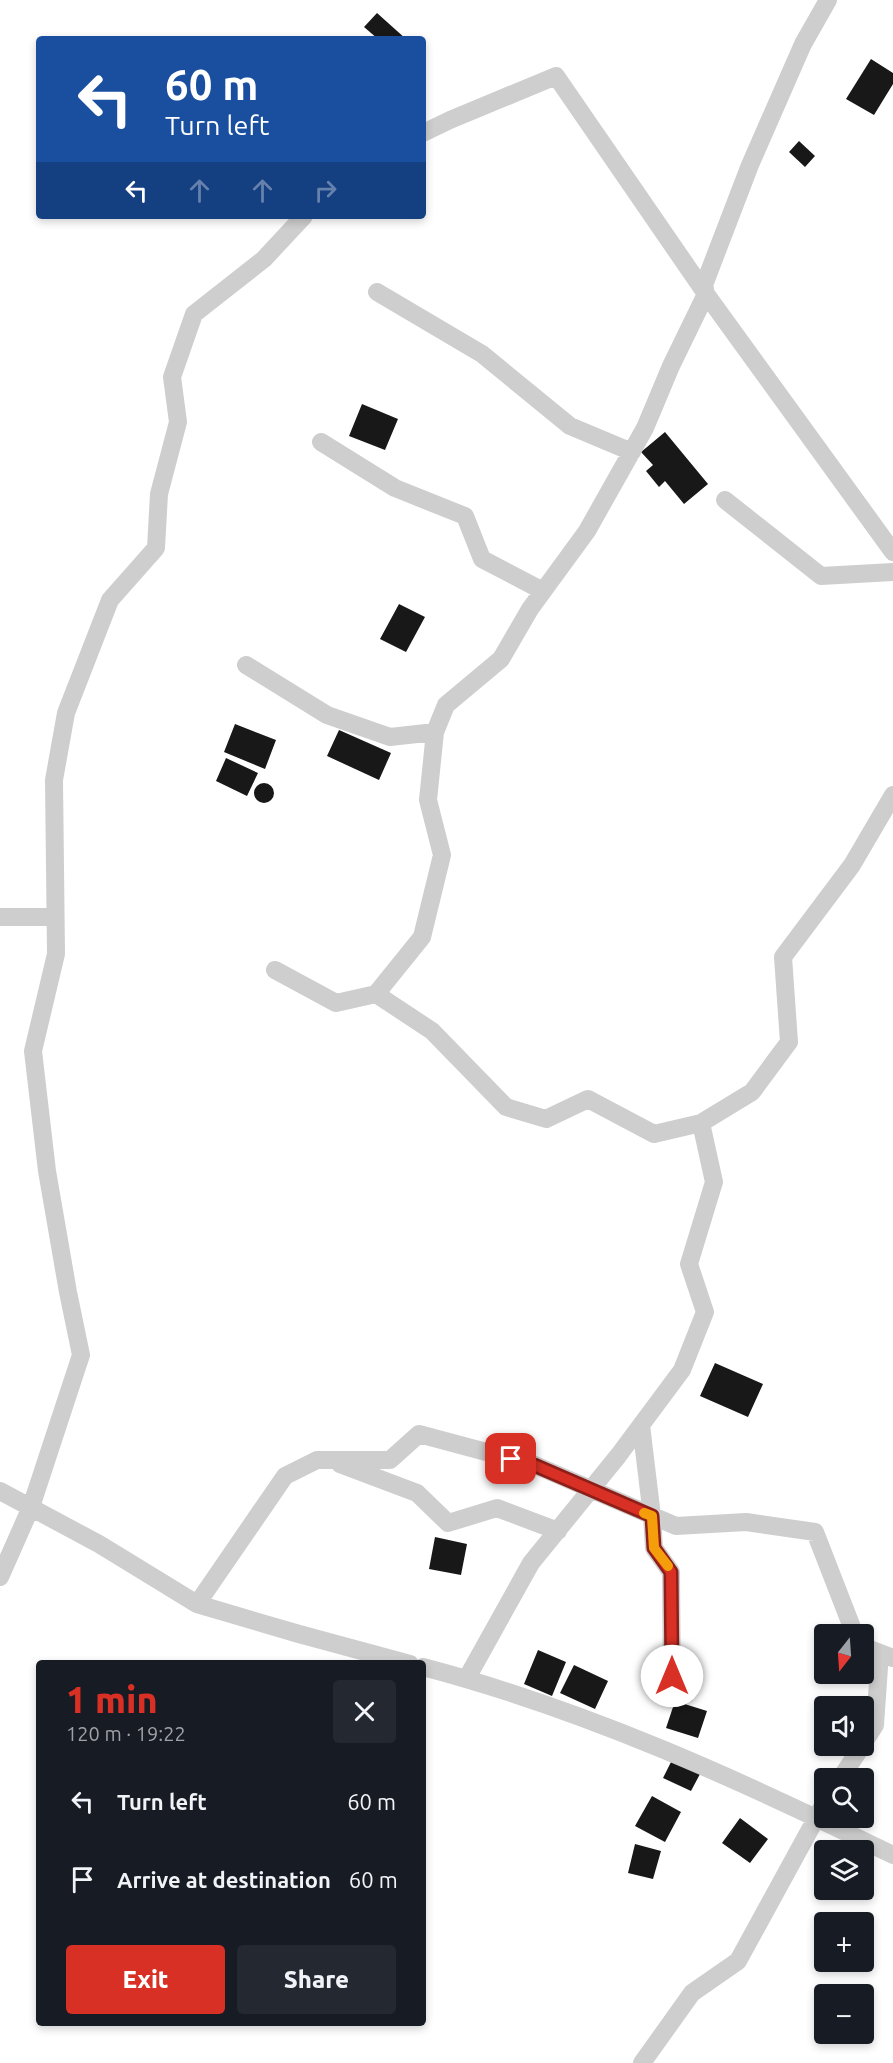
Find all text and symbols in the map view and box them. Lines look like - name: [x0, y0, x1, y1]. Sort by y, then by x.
- icon: left: [66, 60, 144, 138]
- text: 60 m: [165, 61, 259, 108]
- text: Turn left: [165, 110, 269, 140]
- icon: left: [120, 174, 153, 207]
- icon: ahead: [183, 174, 216, 207]
- icon: ahead: [246, 174, 279, 207]
- icon: right: [309, 174, 342, 207]
- pin: [485, 1433, 536, 1484]
- icon: arrive: [494, 1442, 527, 1475]
- north arrow: [814, 1624, 874, 1684]
- map controls: [814, 1624, 874, 2044]
- position arrow: [640, 1644, 704, 1708]
- text: 1 min: [66, 1679, 158, 1720]
- button: close: [333, 1680, 396, 1743]
- button: sound: [814, 1696, 874, 1756]
- text: 120 m · 19:22: [66, 1722, 186, 1745]
- button: search: [814, 1768, 874, 1828]
- icon: left: [66, 1785, 99, 1818]
- text: Turn left: [117, 1789, 207, 1814]
- text: 60 m: [347, 1789, 396, 1814]
- button: layers: [814, 1840, 874, 1900]
- icon: arrive: [66, 1863, 99, 1896]
- text: Arrive at destination: [117, 1867, 331, 1892]
- text: 60 m: [349, 1867, 398, 1892]
- button: +: [814, 1912, 874, 1972]
- button: Exit: [66, 1945, 225, 2014]
- button: Share: [237, 1945, 396, 2014]
- button: −: [814, 1984, 874, 2044]

